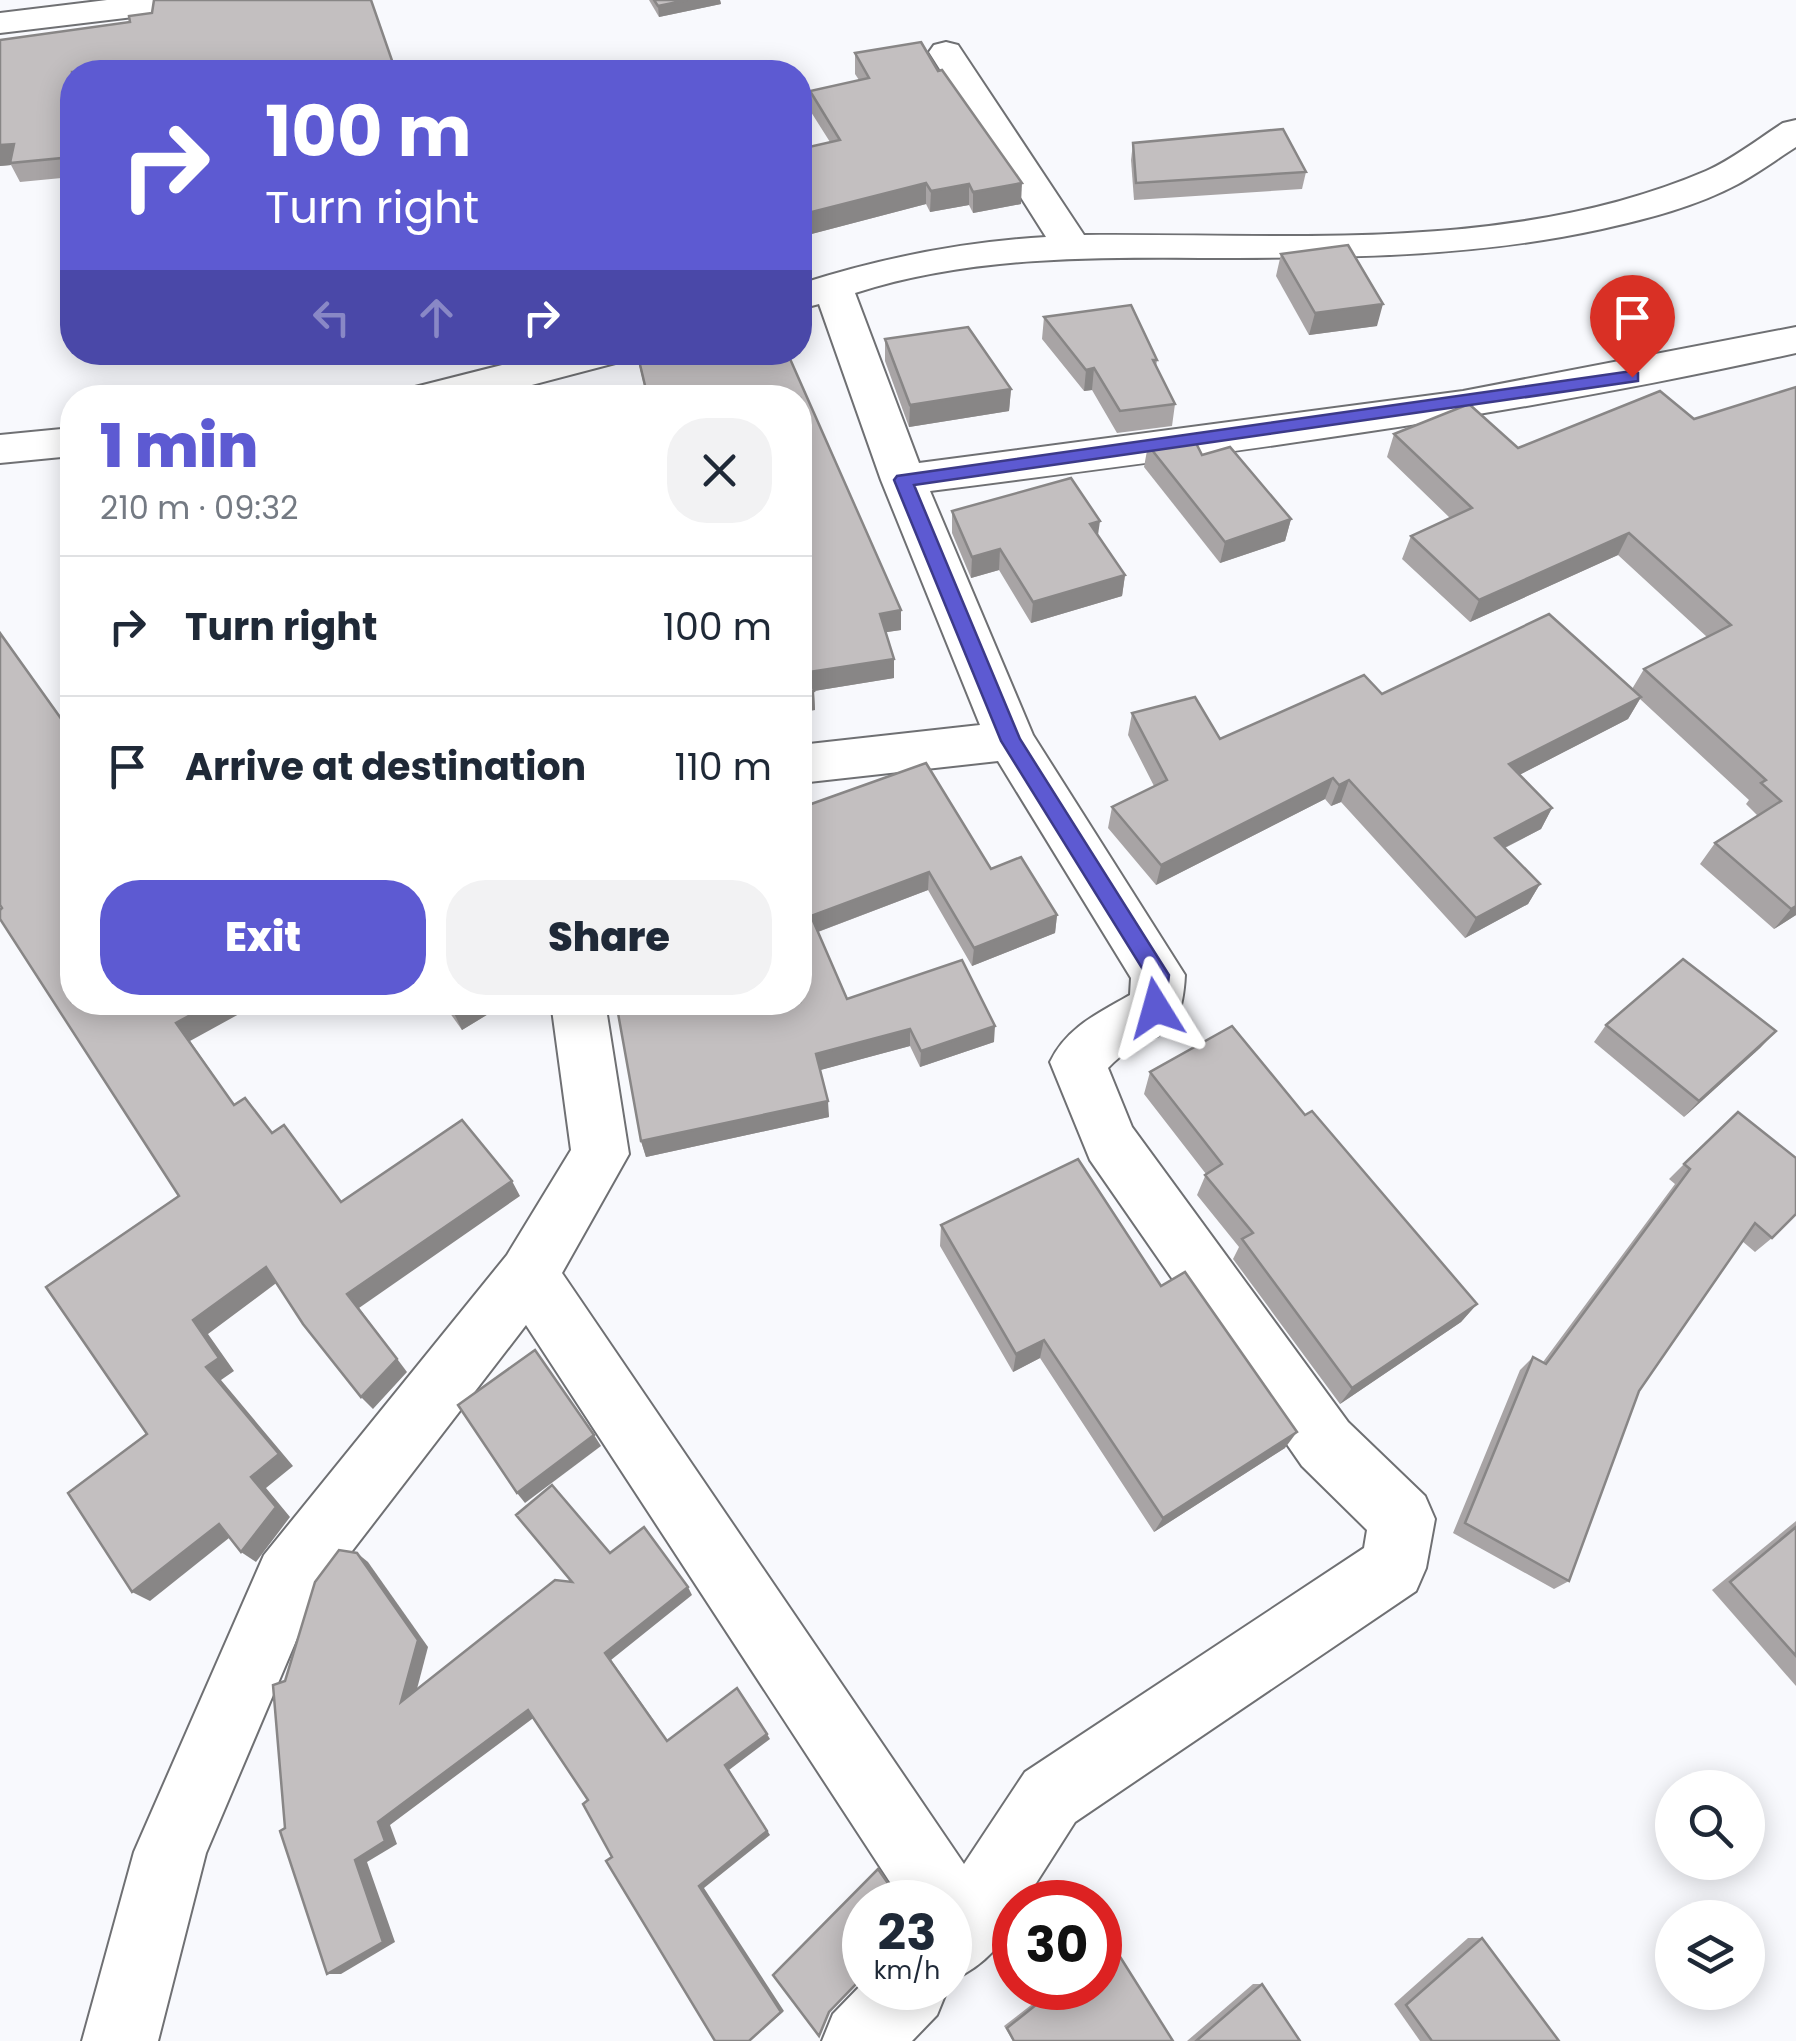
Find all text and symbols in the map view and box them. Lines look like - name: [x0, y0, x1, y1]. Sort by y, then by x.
- text: 100 m: [265, 82, 472, 181]
- icon: right: [100, 100, 230, 230]
- text: Turn right: [265, 176, 479, 239]
- pin: [1590, 275, 1675, 378]
- icon: left: [304, 290, 359, 345]
- icon: ahead: [409, 290, 464, 345]
- icon: right: [514, 290, 569, 345]
- icon: arrive: [1605, 290, 1660, 345]
- text: 1 min: [100, 404, 258, 488]
- button: close: [667, 418, 772, 523]
- text: 210 m · 09:32: [100, 485, 298, 530]
- icon: right: [100, 599, 155, 654]
- text: Turn right: [185, 600, 377, 653]
- text: 100 m: [663, 600, 772, 653]
- icon: arrive: [100, 739, 155, 794]
- text: Arrive at destination: [185, 740, 586, 793]
- text: 110 m: [675, 740, 772, 793]
- button: Exit: [100, 880, 426, 995]
- button: Share: [446, 880, 772, 995]
- position arrow: [1104, 956, 1208, 1060]
- map controls: [1655, 1770, 1765, 2010]
- button: search: [1655, 1770, 1765, 1880]
- speed limit sign: 30: [992, 1880, 1122, 2010]
- text: 23: [878, 1897, 936, 1968]
- button: layers: [1655, 1900, 1765, 2010]
- text: km/h: [874, 1953, 940, 1988]

